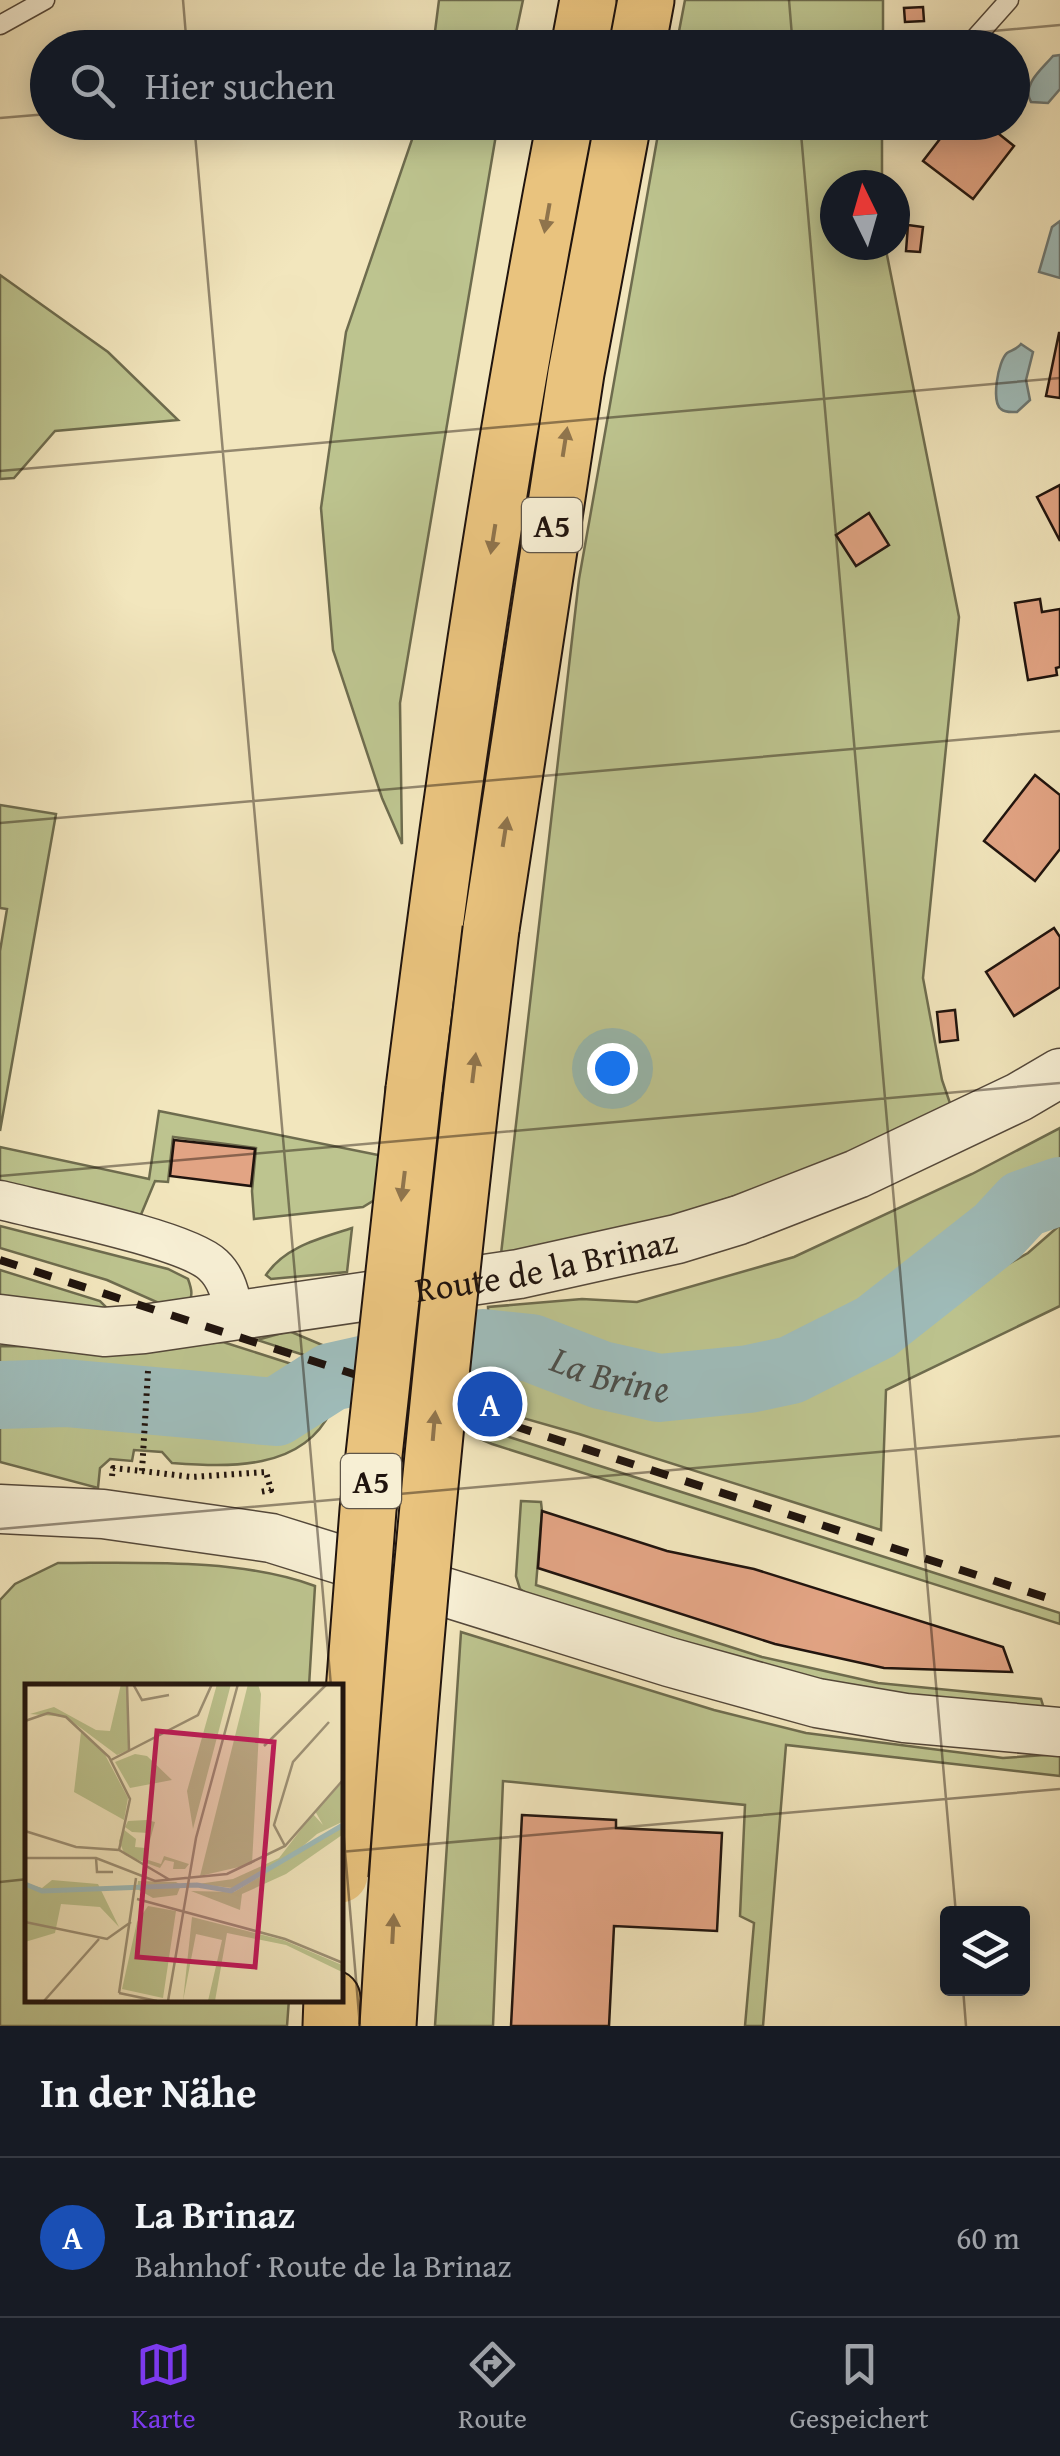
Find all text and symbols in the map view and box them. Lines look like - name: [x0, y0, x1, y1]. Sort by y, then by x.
- search box: [30, 30, 1030, 140]
- text: Hier suchen: [145, 57, 335, 113]
- icon: search: [65, 58, 120, 113]
- north arrow: [820, 170, 910, 260]
- one-way arrow: [539, 203, 554, 235]
- one-way arrow: [558, 426, 574, 457]
- road number: A5: [522, 498, 582, 552]
- one-way arrow: [484, 523, 500, 555]
- one-way arrow: [498, 816, 514, 848]
- your location: [587, 1043, 638, 1094]
- one-way arrow: [466, 1052, 482, 1084]
- one-way arrow: [395, 1170, 411, 1202]
- street label: Route de la Brinaz: [411, 1214, 682, 1314]
- water label: La Brine: [542, 1330, 671, 1416]
- pin: A: [458, 1366, 522, 1442]
- one-way arrow: [427, 1410, 443, 1441]
- road number: A5: [341, 1454, 401, 1508]
- inset map: [25, 1684, 342, 2001]
- map controls: [940, 1906, 1030, 1996]
- button: layers: [940, 1906, 1030, 1996]
- one-way arrow: [385, 1912, 401, 1944]
- text: In der Nähe: [40, 2061, 257, 2122]
- text: La Brinaz: [135, 2186, 295, 2242]
- text: A: [62, 2214, 83, 2261]
- text: 60 m: [956, 2214, 1020, 2261]
- text: Bahnhof · Route de la Brinaz: [135, 2242, 511, 2289]
- tab: Karte: [131, 2337, 196, 2438]
- tab: Route: [458, 2337, 527, 2438]
- tab: Gespeichert: [790, 2337, 929, 2438]

